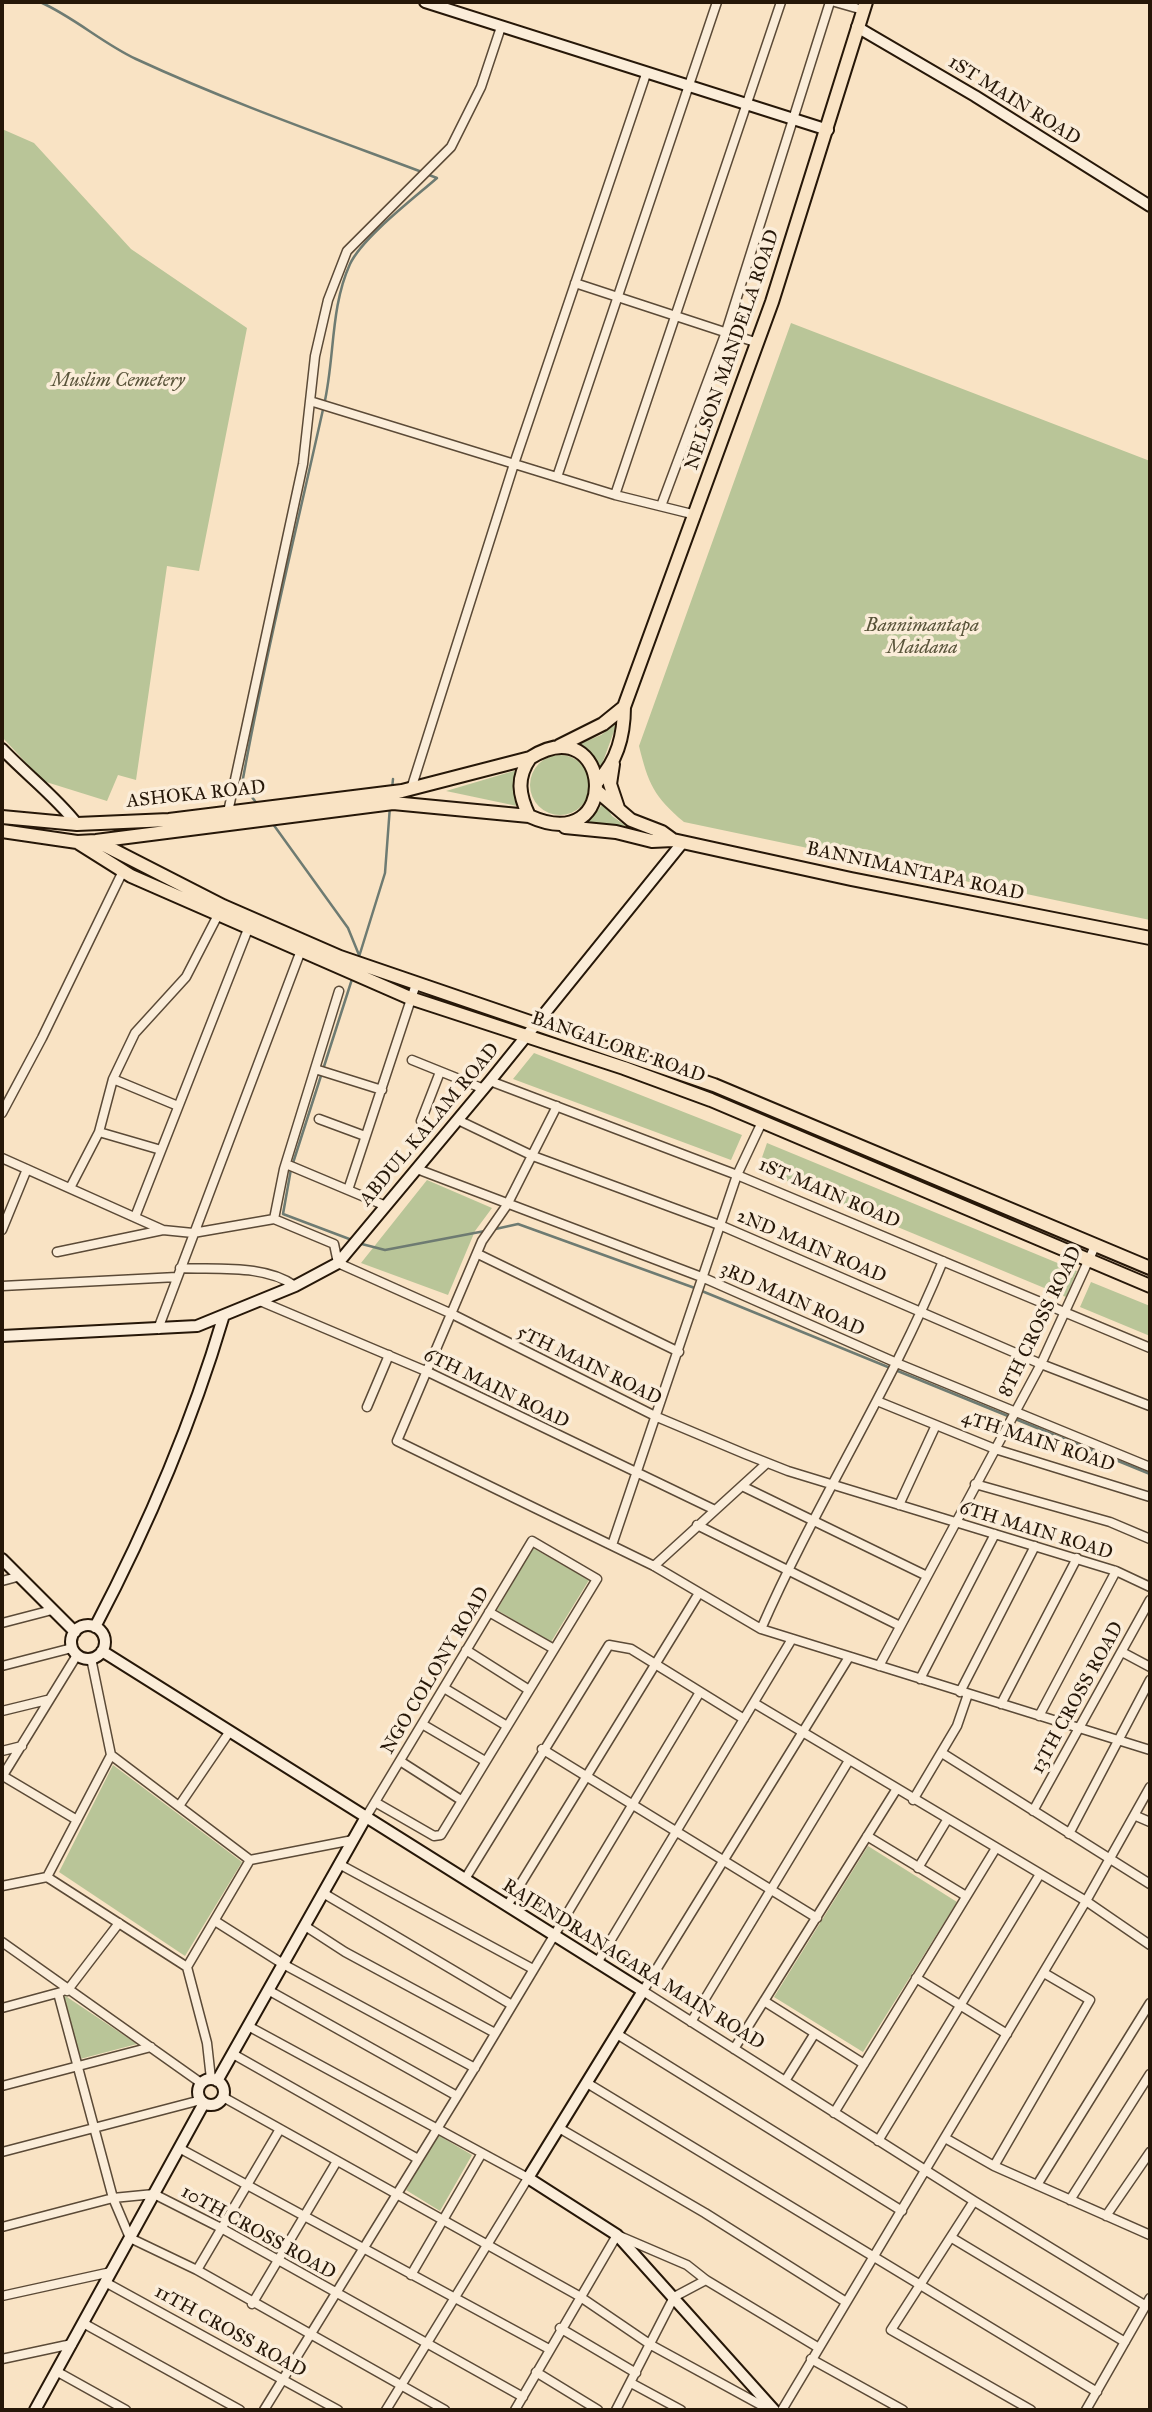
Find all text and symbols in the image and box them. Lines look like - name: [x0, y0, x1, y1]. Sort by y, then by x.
- street label: 1ST MAIN ROAD: [944, 51, 1084, 151]
- street label: NELSON MANDELA ROAD: [681, 227, 785, 473]
- park label: Muslim Cemetery: [51, 370, 185, 392]
- park label: Bannimantapa Maidana: [865, 615, 979, 659]
- street label: ASHOKA ROAD: [125, 776, 267, 814]
- street label: BANNIMANTAPA ROAD: [804, 838, 1026, 906]
- street label: BANGALORE ROAD: [528, 1008, 708, 1088]
- street label: ABDUL KALAM ROAD: [355, 1039, 505, 1211]
- street label: 1ST MAIN ROAD: [755, 1154, 903, 1234]
- street label: 2ND MAIN ROAD: [733, 1205, 889, 1289]
- street label: 8TH CROSS ROAD: [995, 1243, 1087, 1401]
- street label: 3RD MAIN ROAD: [716, 1258, 868, 1342]
- street label: 5TH MAIN ROAD: [513, 1321, 665, 1411]
- street label: 6TH MAIN ROAD: [420, 1344, 572, 1434]
- street label: 4TH MAIN ROAD: [958, 1406, 1118, 1478]
- street label: 6TH MAIN ROAD: [957, 1497, 1115, 1565]
- street label: NGO COLONY ROAD: [377, 1583, 495, 1759]
- street label: 13TH CROSS ROAD: [1027, 1618, 1129, 1778]
- street label: RAJENDRANAGARA MAIN ROAD: [498, 1875, 768, 2055]
- street label: 10TH CROSS ROAD: [177, 2181, 339, 2285]
- street label: 11TH CROSS ROAD: [150, 2281, 310, 2383]

